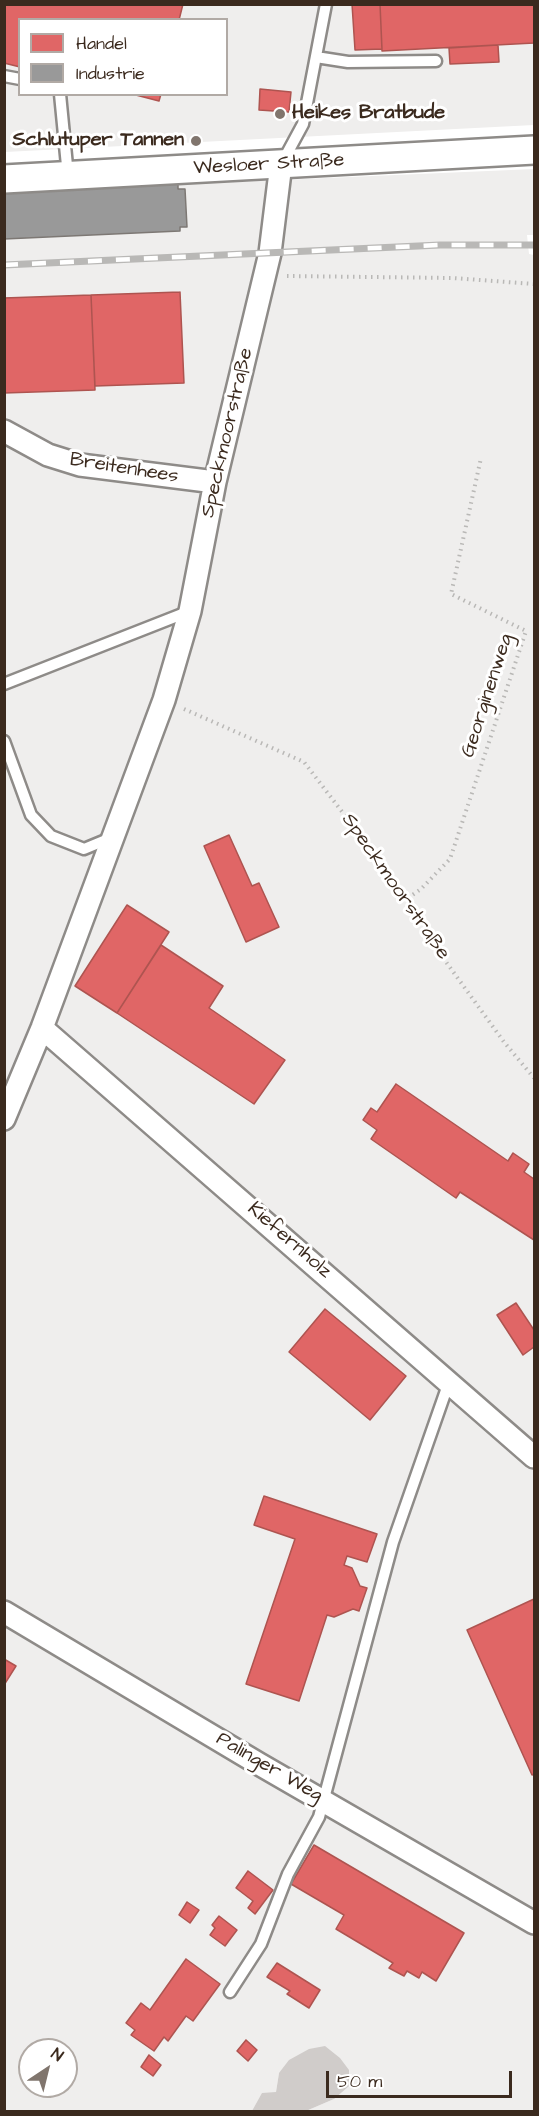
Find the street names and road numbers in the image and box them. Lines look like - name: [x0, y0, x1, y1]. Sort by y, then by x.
- street label: Wesloer Straße: [193, 149, 345, 181]
- street label: Speckmoorstraße: [197, 346, 259, 520]
- street label: Breitenhees: [68, 449, 180, 489]
- street label: Georginenweg: [457, 631, 519, 761]
- street label: Speckmoorstraße: [335, 809, 455, 965]
- street label: Kiefernholz: [242, 1198, 336, 1284]
- street label: Palinger Weg: [211, 1728, 327, 1808]

